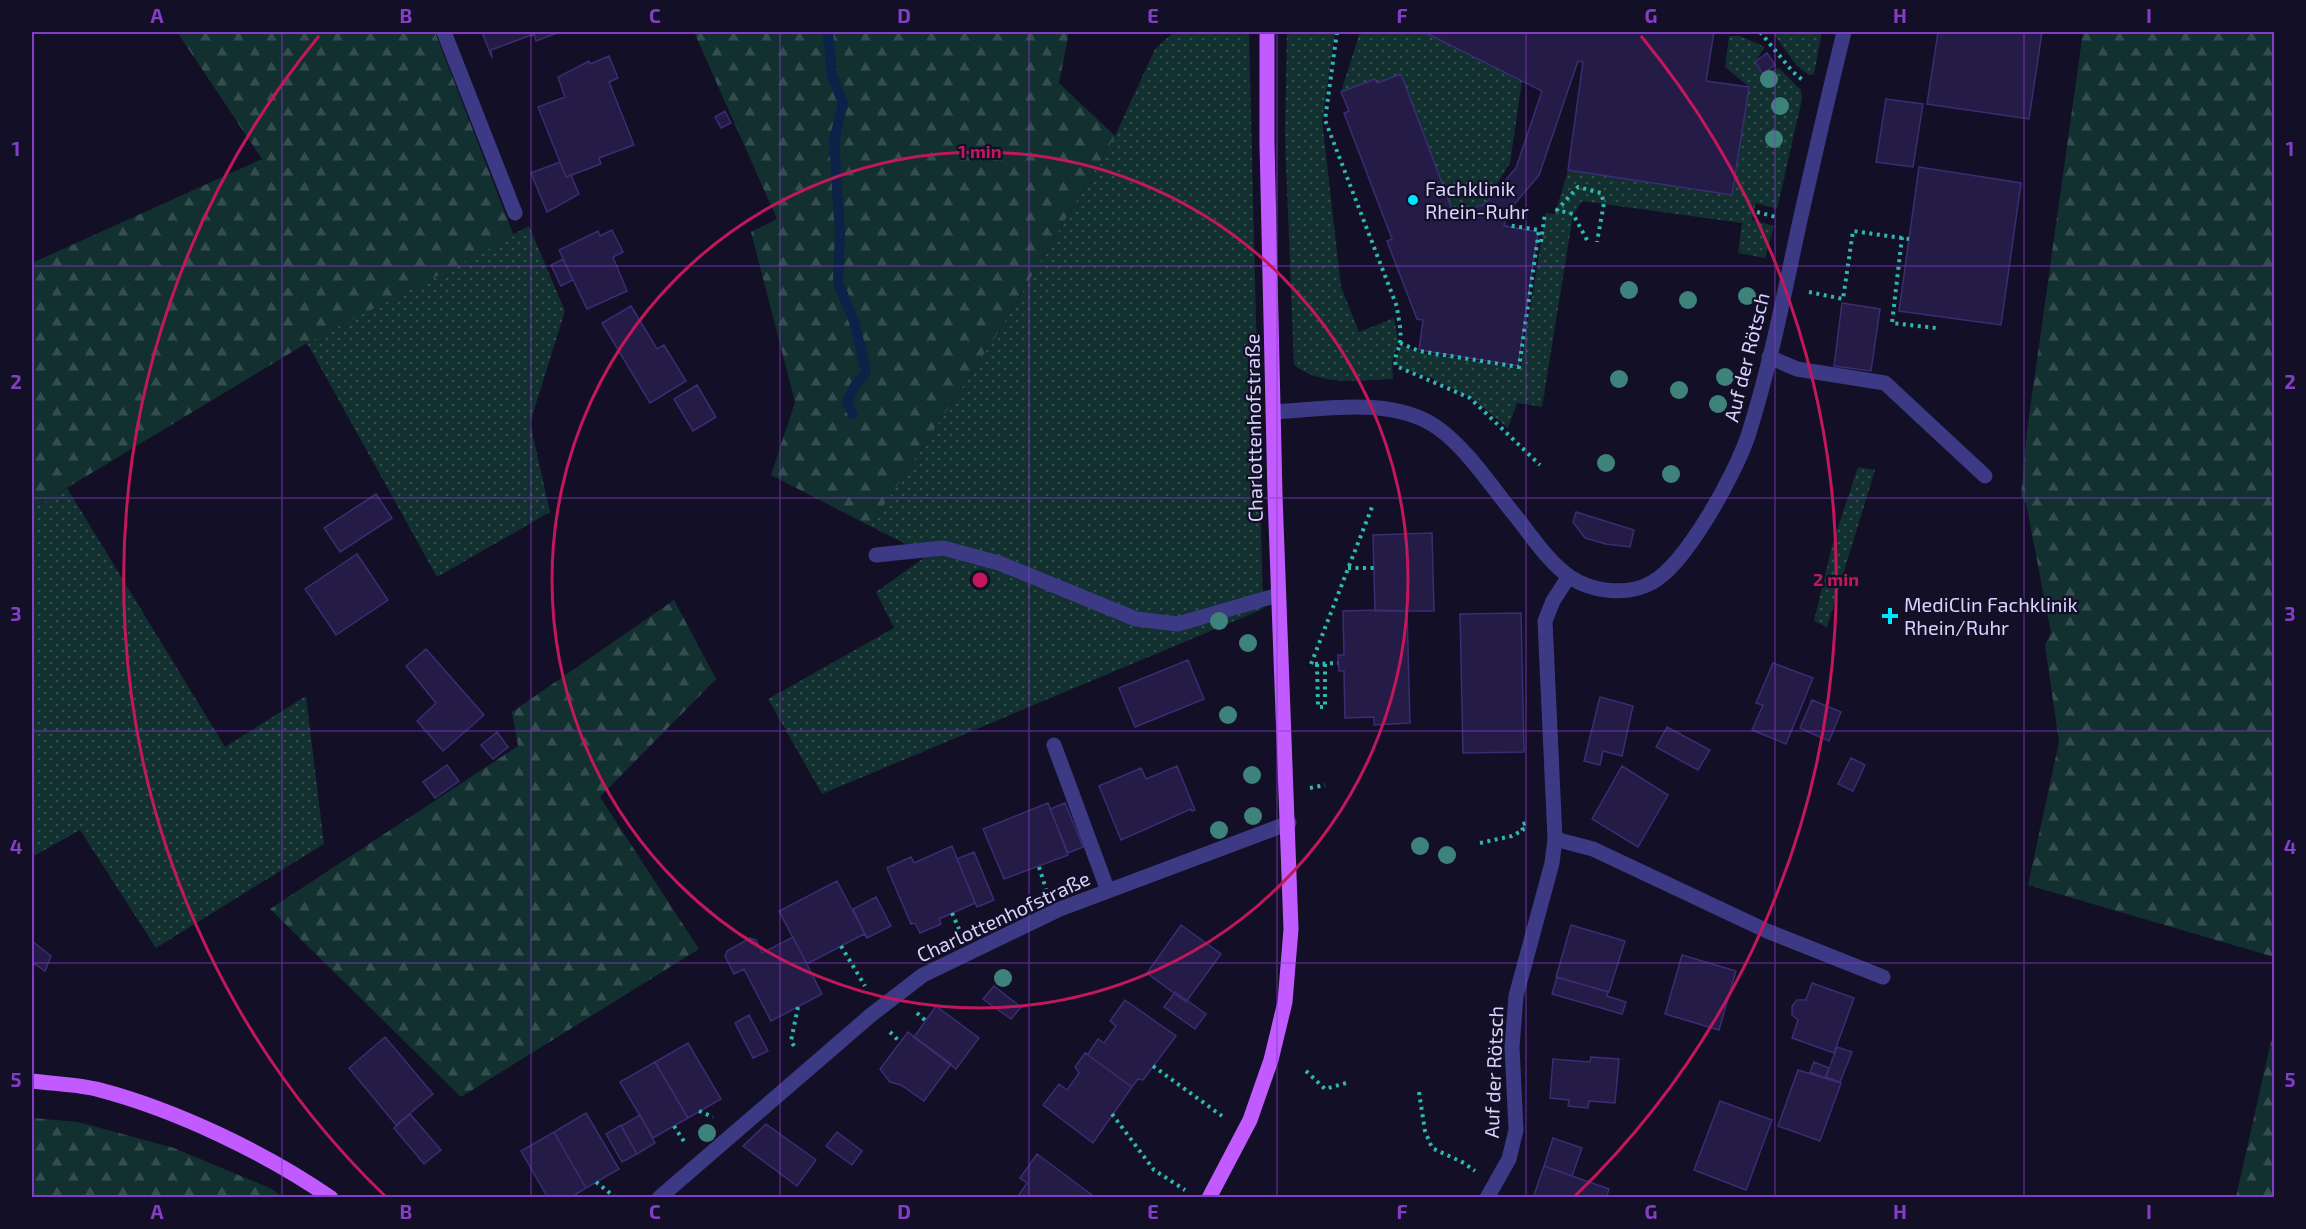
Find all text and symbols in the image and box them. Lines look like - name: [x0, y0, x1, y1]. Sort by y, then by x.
- text: A: [150, 3, 164, 27]
- text: B: [400, 3, 412, 27]
- text: C: [649, 3, 661, 27]
- text: D: [897, 3, 911, 27]
- text: E: [1147, 3, 1159, 27]
- text: F: [1396, 3, 1408, 27]
- text: G: [1645, 3, 1657, 27]
- text: H: [1893, 3, 1907, 27]
- text: I: [2146, 3, 2152, 27]
- text: 1: [12, 136, 20, 160]
- text: 1: [2286, 136, 2294, 160]
- text: 1 min: [958, 140, 1002, 162]
- place label: Fachklinik Rhein-Ruhr: [1425, 176, 1529, 223]
- marker: Fachklinik Rhein-Ruhr: [1406, 193, 1420, 207]
- street label: Auf der Rötsch: [1718, 290, 1774, 424]
- street label: Charlottenhofstraße: [1239, 334, 1267, 522]
- text: 2: [10, 369, 22, 393]
- text: 2: [2284, 369, 2296, 393]
- text: 2 min: [1813, 568, 1859, 590]
- centre of rings: [970, 570, 990, 590]
- place label: MediClin Fachklinik Rhein/Ruhr: [1904, 592, 2078, 639]
- text: 3: [10, 601, 22, 625]
- text: 3: [2284, 601, 2296, 625]
- marker: MediClin Fachklinik Rhein/Ruhr: [1881, 607, 1899, 625]
- text: 4: [10, 834, 23, 858]
- text: 4: [2284, 834, 2297, 858]
- street label: Charlottenhofstraße: [913, 865, 1093, 967]
- street label: Auf der Rötsch: [1479, 1005, 1507, 1139]
- text: 5: [10, 1067, 22, 1091]
- text: 5: [2284, 1067, 2296, 1091]
- text: A: [150, 1199, 164, 1223]
- text: B: [400, 1199, 412, 1223]
- text: C: [649, 1199, 661, 1223]
- text: D: [897, 1199, 911, 1223]
- text: E: [1147, 1199, 1159, 1223]
- text: F: [1396, 1199, 1408, 1223]
- text: G: [1645, 1199, 1657, 1223]
- text: H: [1893, 1199, 1907, 1223]
- text: I: [2146, 1199, 2152, 1223]

